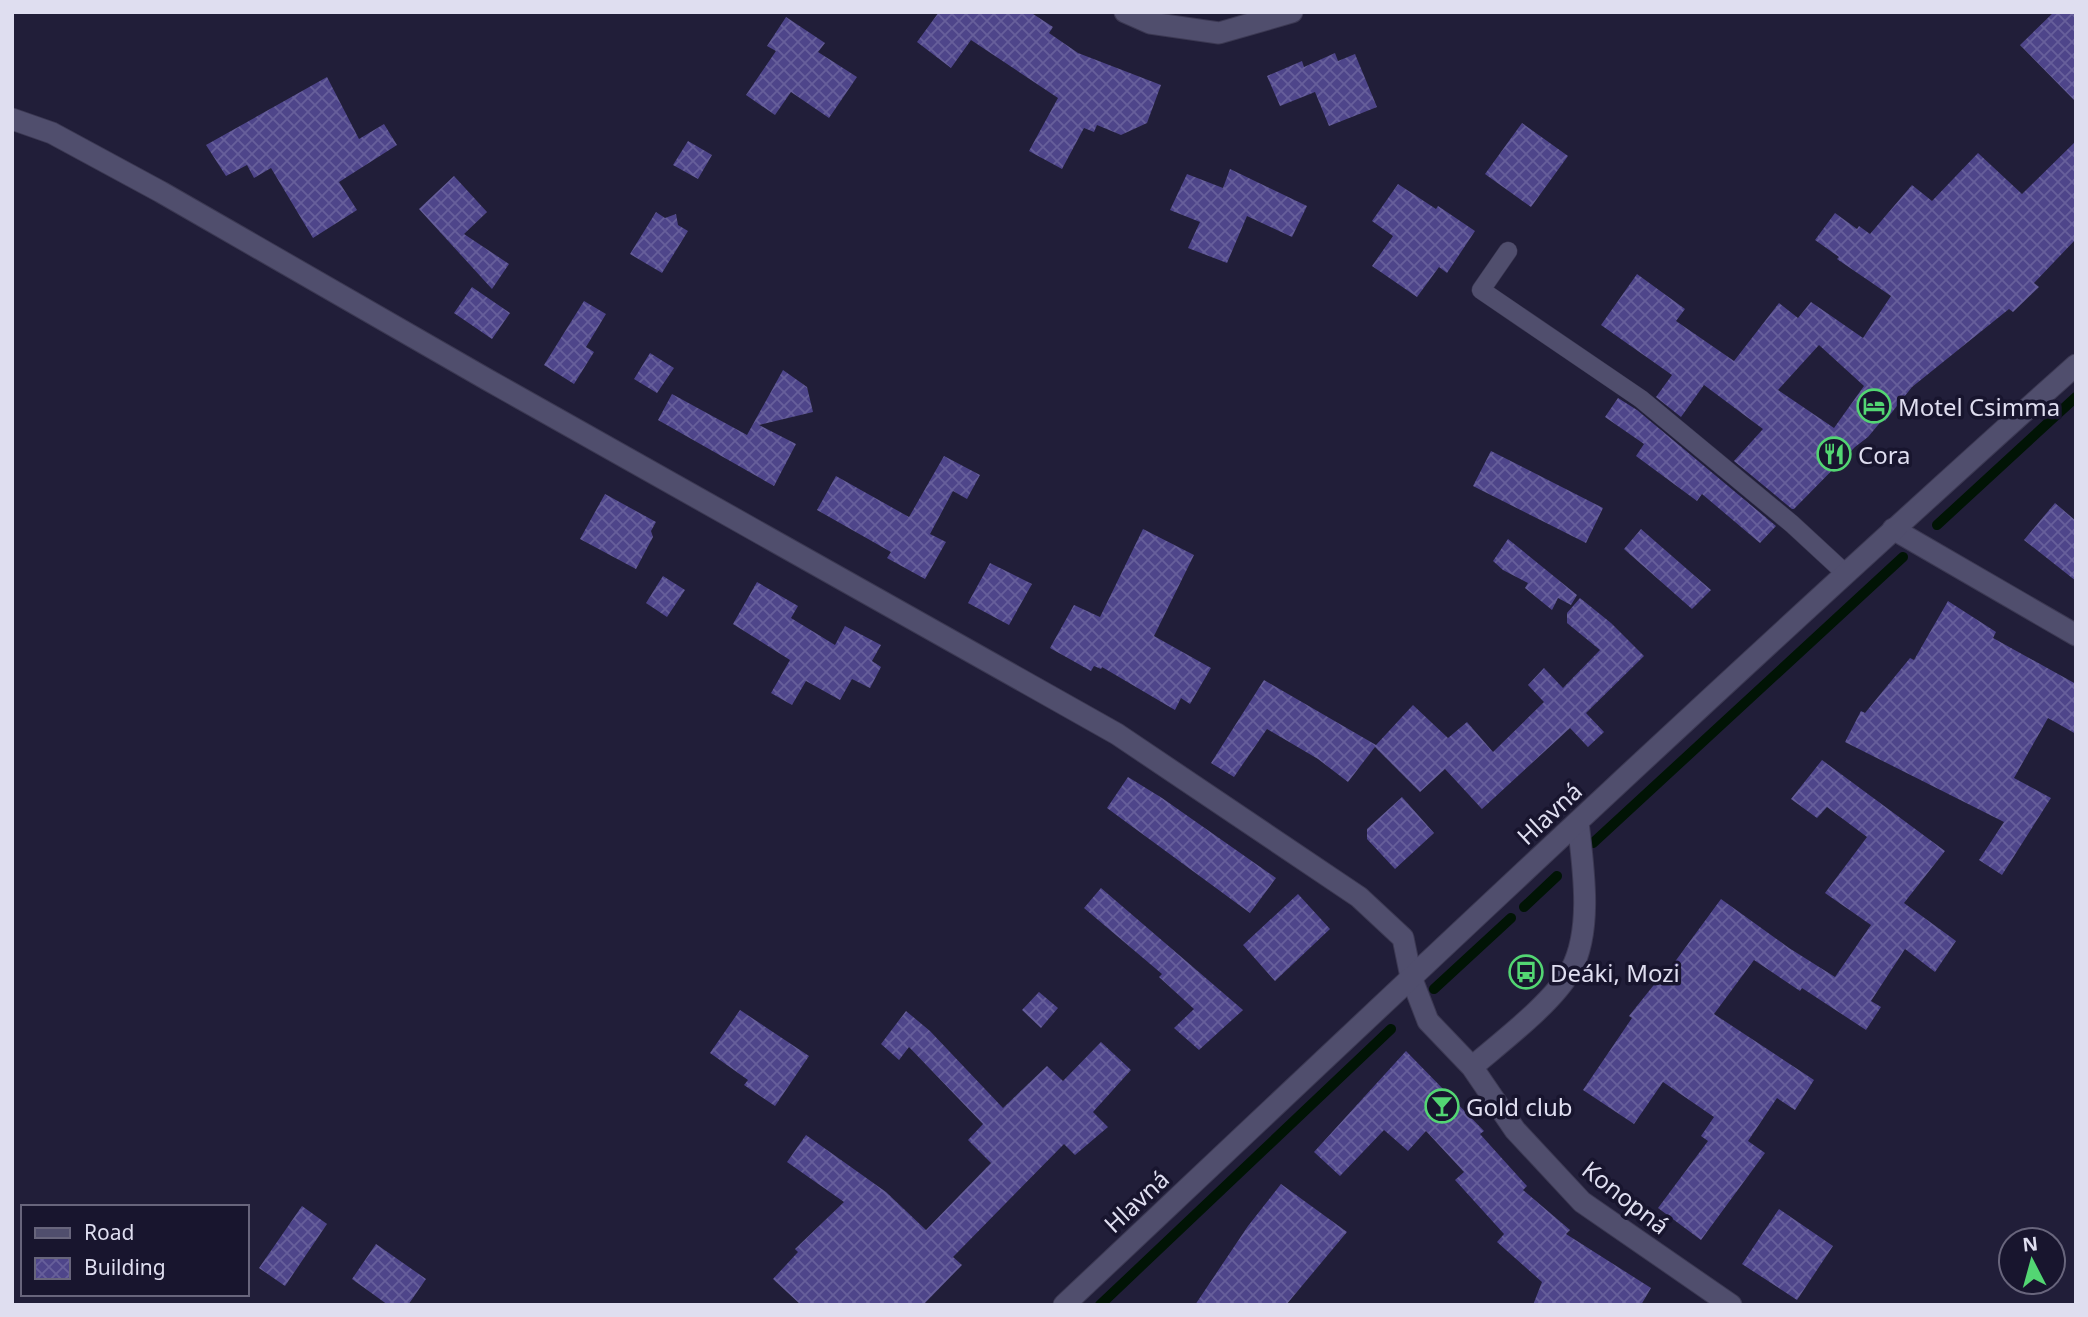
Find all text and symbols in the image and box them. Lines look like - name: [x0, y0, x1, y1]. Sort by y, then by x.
- hotel icon: Motel Csimma: [1855, 387, 1893, 425]
- place label: Motel Csimma: [1898, 390, 2060, 423]
- restaurant icon: Cora: [1815, 435, 1853, 473]
- place label: Cora: [1858, 438, 1911, 471]
- street label: Hlavná: [1509, 774, 1589, 852]
- bus stop icon: Deáki, Mozi: [1507, 953, 1545, 991]
- place label: Deáki, Mozi: [1550, 956, 1680, 989]
- bar icon: Gold club: [1423, 1087, 1461, 1125]
- place label: Gold club: [1466, 1090, 1573, 1123]
- street label: Konopná: [1576, 1153, 1676, 1241]
- street label: Hlavná: [1096, 1162, 1176, 1240]
- legend: [21, 1205, 248, 1296]
- text: Road: [84, 1218, 134, 1246]
- north arrow: [1997, 1226, 2067, 1296]
- text: N: [2021, 1230, 2039, 1258]
- text: Building: [84, 1253, 166, 1281]

